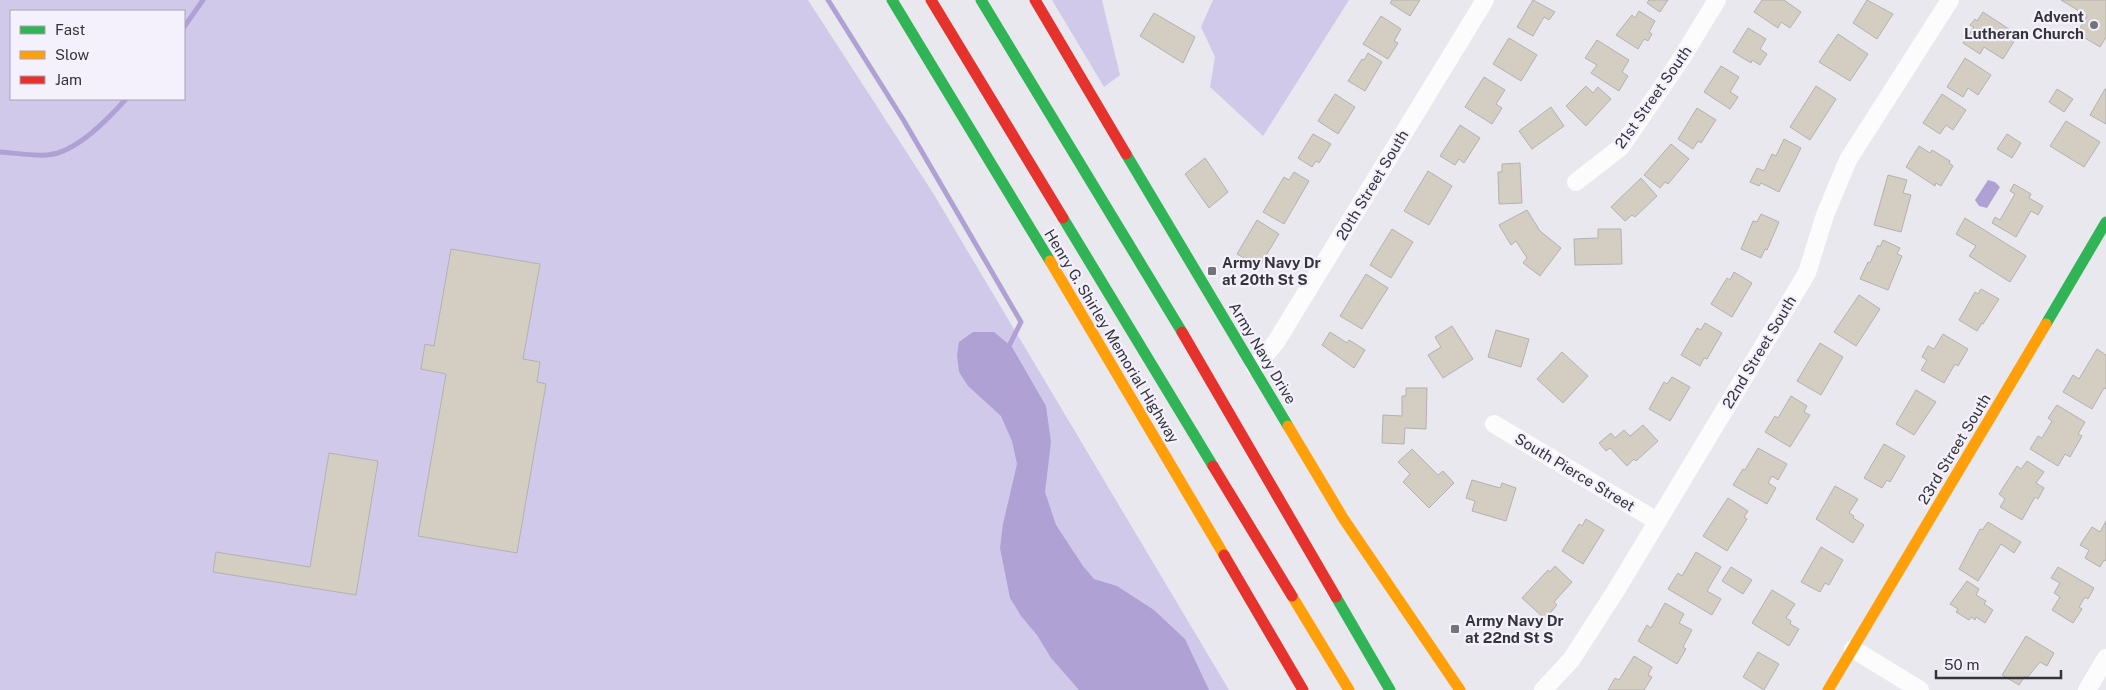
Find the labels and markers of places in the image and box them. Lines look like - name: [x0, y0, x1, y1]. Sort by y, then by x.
- place label: Advent Lutheran Church: [1964, 8, 2084, 42]
- marker: Advent Lutheran Church: [2088, 19, 2100, 31]
- place label: Army Navy Dr at 20th St S: [1222, 254, 1321, 288]
- marker: Army Navy Dr at 20th St S: [1206, 265, 1218, 277]
- place label: Army Navy Dr at 22nd St S: [1465, 612, 1564, 646]
- marker: Army Navy Dr at 22nd St S: [1449, 623, 1461, 635]

